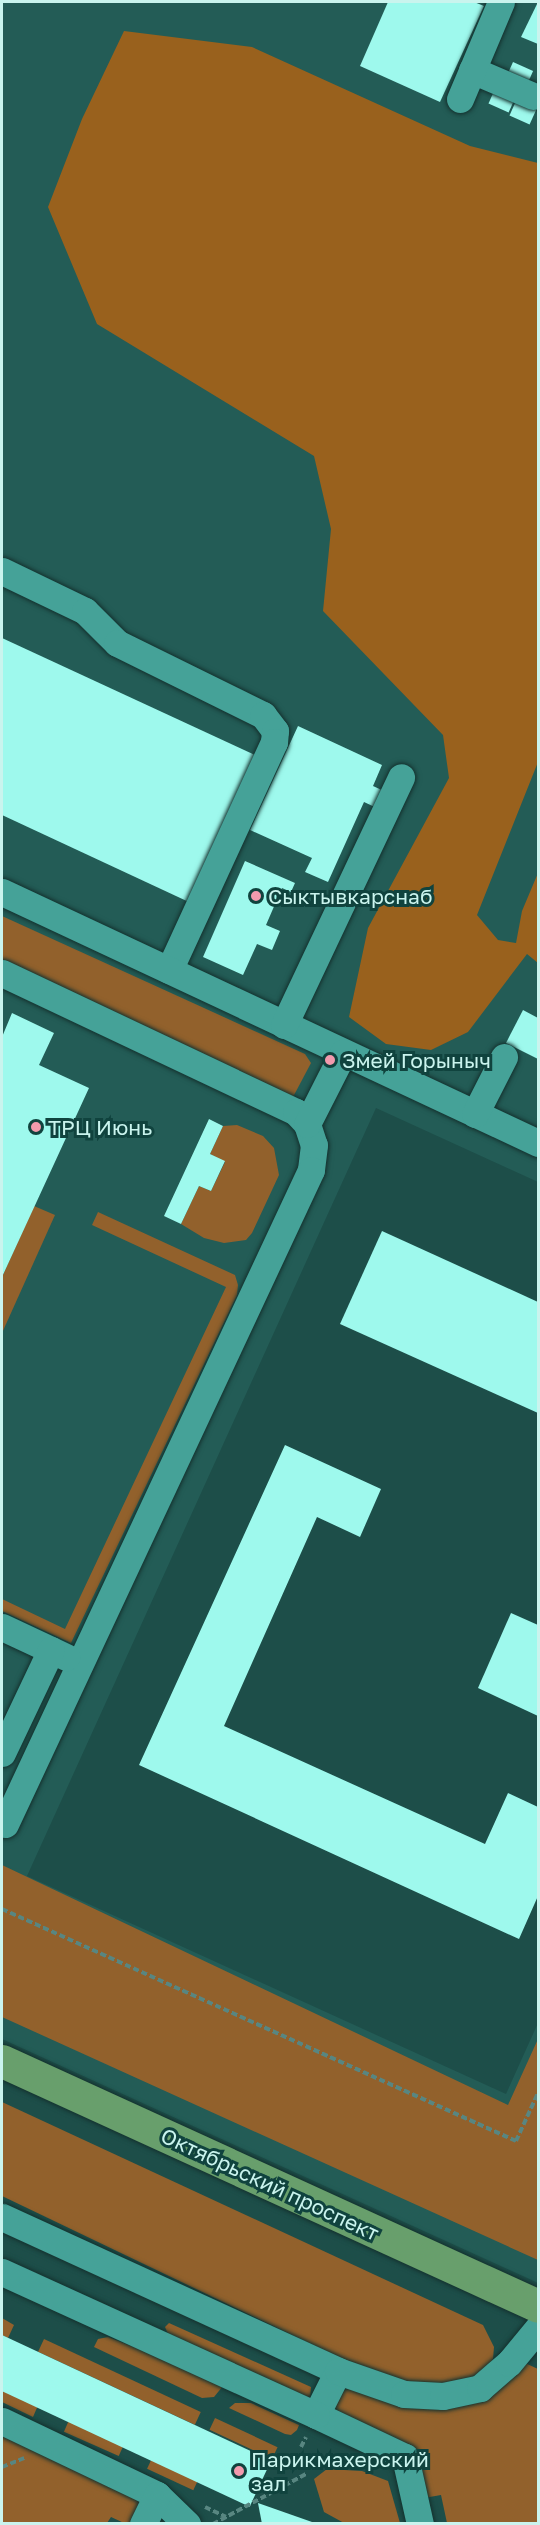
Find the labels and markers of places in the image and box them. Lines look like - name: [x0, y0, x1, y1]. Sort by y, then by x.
- place label: Сыктывкарснаб: [268, 883, 432, 909]
- marker: Сыктывкарснаб: [249, 889, 263, 903]
- place label: Змей Горыныч: [342, 1047, 491, 1073]
- marker: Змей Горыныч: [323, 1053, 337, 1067]
- place label: ТРЦ Июнь: [48, 1114, 152, 1140]
- marker: ТРЦ Июнь: [29, 1120, 43, 1134]
- place label: Парикмахерский зал: [251, 2446, 429, 2496]
- marker: Парикмахерский зал: [232, 2464, 246, 2478]

